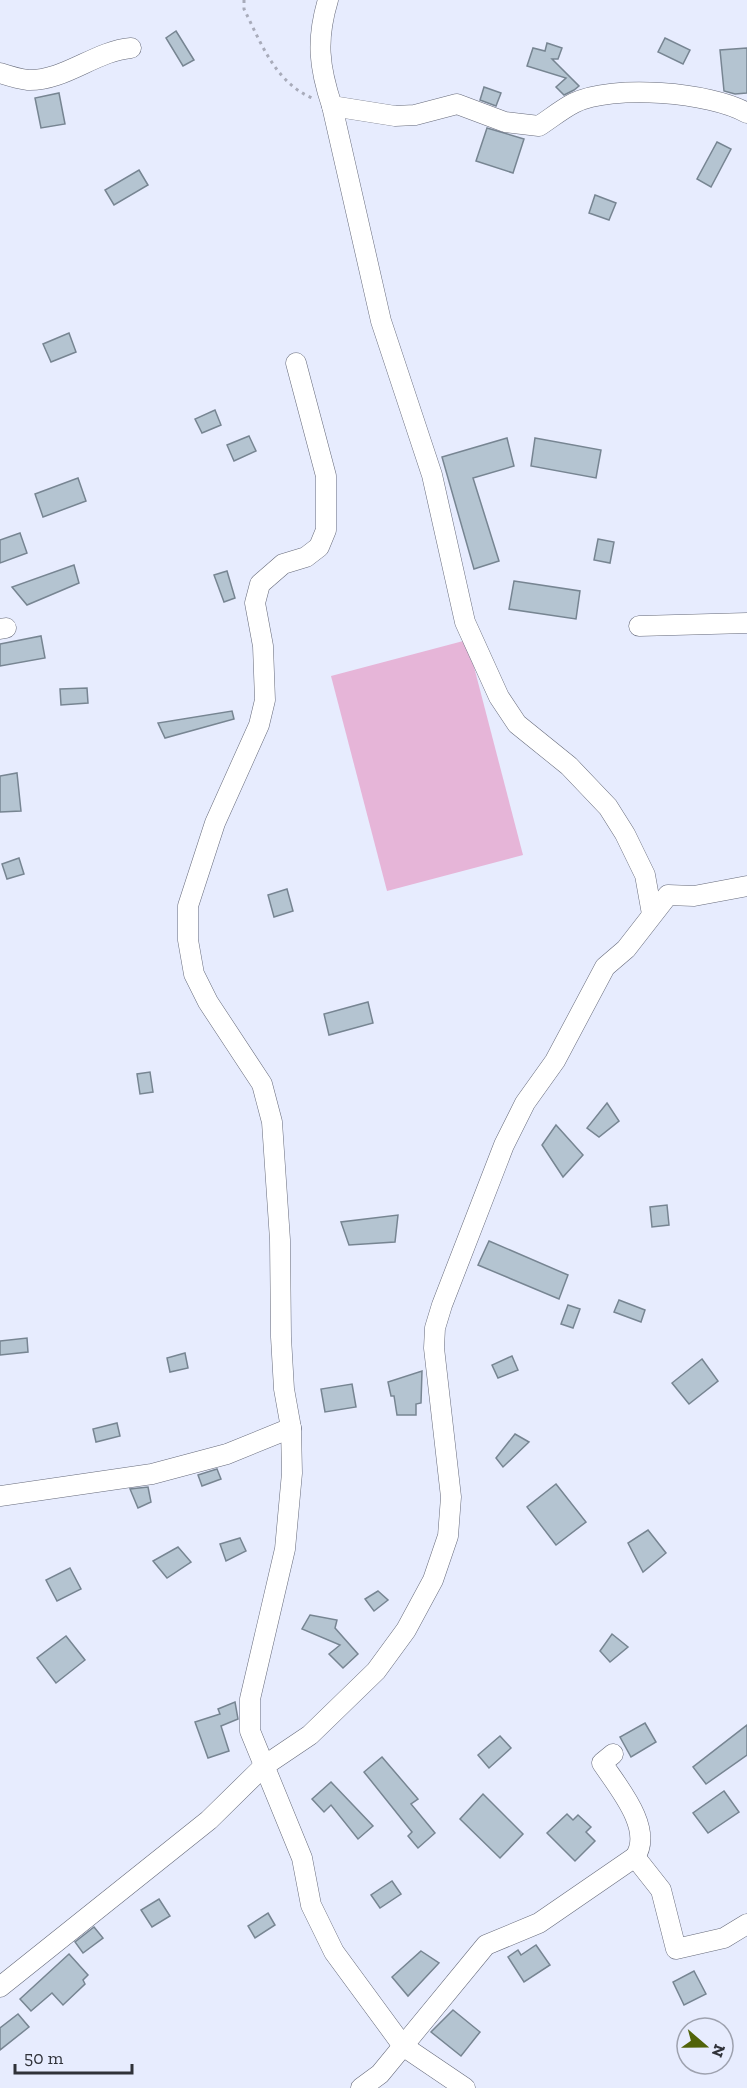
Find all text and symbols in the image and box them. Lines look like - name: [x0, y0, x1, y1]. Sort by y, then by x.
- north arrow: [675, 2016, 735, 2076]
- scale bar: [15, 2037, 132, 2075]
- text: N: [708, 2042, 730, 2060]
- text: 50 m: [24, 2047, 64, 2069]

